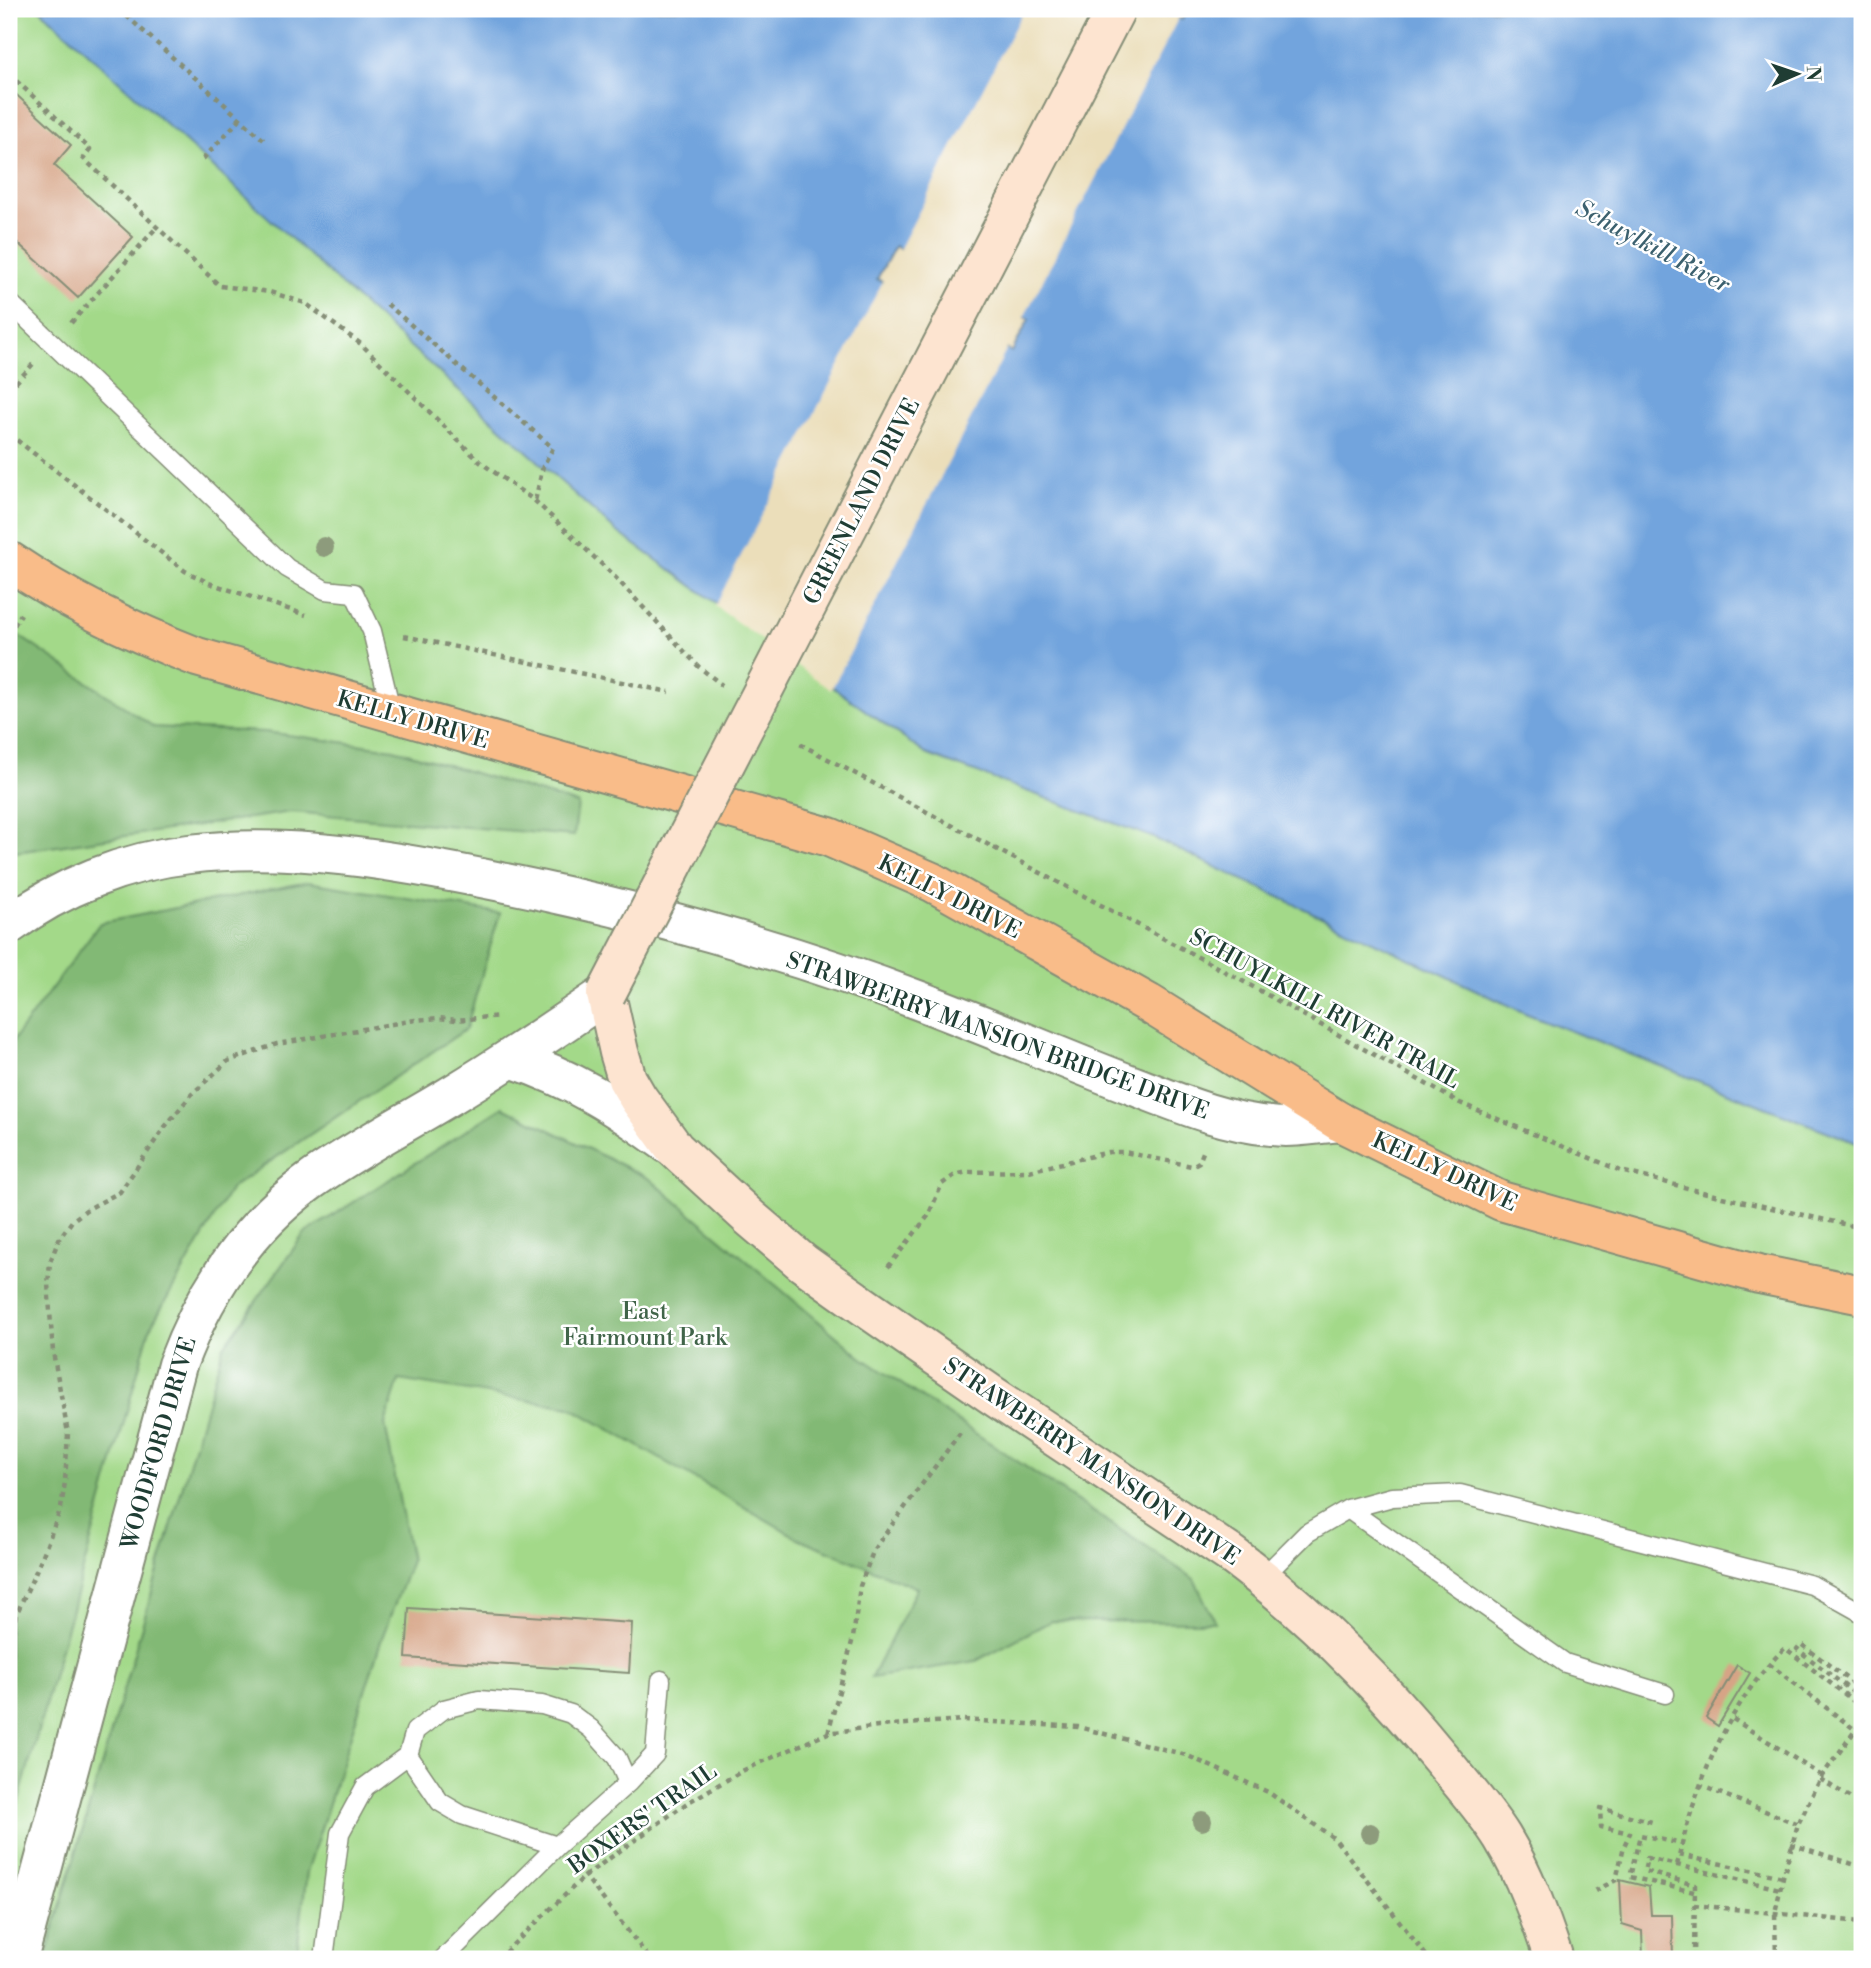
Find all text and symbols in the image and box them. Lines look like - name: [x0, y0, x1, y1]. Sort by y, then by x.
- north arrow: [1762, 38, 1832, 108]
- text: N: [1801, 66, 1825, 81]
- water label: Schuylkill River: [1570, 194, 1736, 301]
- street label: GREENLAND DRIVE: [798, 393, 926, 609]
- street label: KELLY DRIVE: [334, 685, 492, 755]
- street label: KELLY DRIVE: [873, 849, 1026, 945]
- street label: SCHUYLKILL RIVER TRAIL: [1184, 923, 1465, 1095]
- street label: STRAWBERRY MANSION BRIDGE DRIVE: [782, 946, 1213, 1126]
- street label: KELLY DRIVE: [1368, 1126, 1521, 1218]
- park label: East Fairmount Park: [563, 1298, 728, 1352]
- street label: WOODFORD DRIVE: [115, 1334, 203, 1554]
- street label: STRAWBERRY MANSION DRIVE: [938, 1352, 1245, 1572]
- street label: BOXERS' TRAIL: [562, 1757, 722, 1881]

